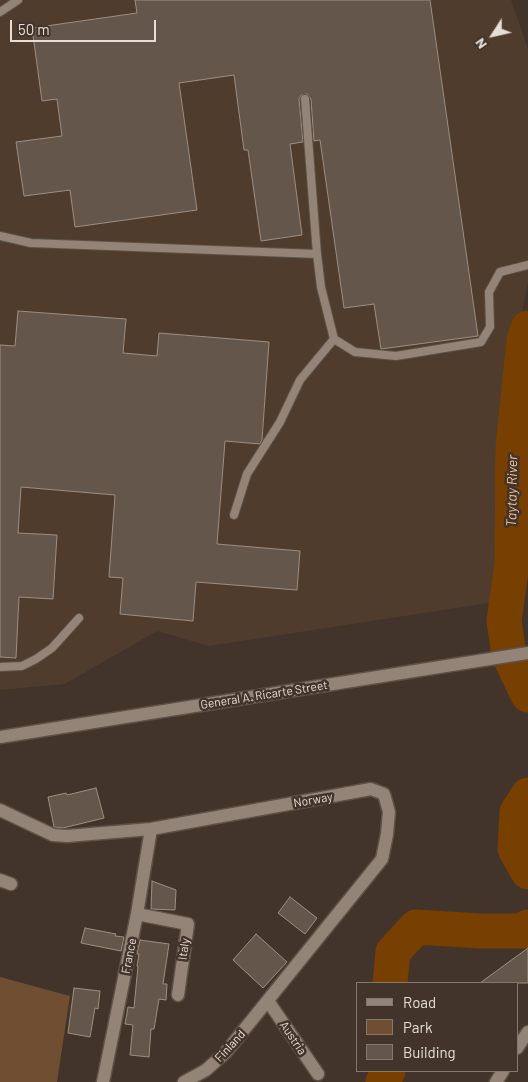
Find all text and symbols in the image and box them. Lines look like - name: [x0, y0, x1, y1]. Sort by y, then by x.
- scale bar: [12, 10, 159, 42]
- north arrow: [468, 10, 518, 60]
- text: 50 m: [18, 20, 50, 38]
- text: N: [471, 35, 490, 53]
- water label: Taytay River: [503, 455, 521, 527]
- street label: General A. Ricarte Street: [200, 678, 328, 712]
- street label: Norway: [292, 789, 334, 811]
- street label: France: [118, 937, 140, 975]
- street label: Italy: [175, 937, 193, 961]
- legend: [356, 982, 518, 1072]
- text: Road: [403, 993, 436, 1011]
- street label: Austria: [277, 1018, 309, 1058]
- text: Park: [403, 1018, 432, 1036]
- street label: Finland: [212, 1027, 248, 1065]
- text: Building: [403, 1043, 456, 1061]

